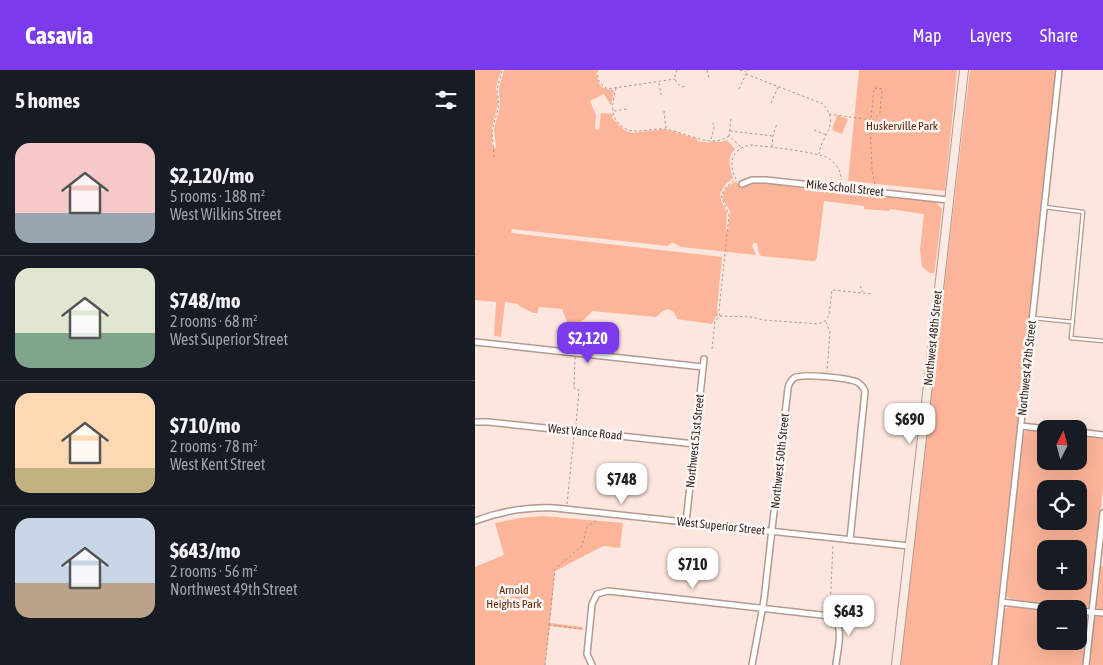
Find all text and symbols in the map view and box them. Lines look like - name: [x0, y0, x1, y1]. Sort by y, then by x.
- text: Casavia: [25, 22, 93, 49]
- text: Map: [912, 25, 941, 46]
- text: Layers: [969, 25, 1012, 46]
- text: Share: [1040, 25, 1078, 46]
- icon: filters: [432, 86, 460, 114]
- text: 5 homes: [15, 88, 80, 112]
- park label: Huskerville Park: [866, 119, 939, 133]
- icon: home: [55, 163, 115, 223]
- text: $2,120/mo: [170, 163, 254, 187]
- street label: Mike Scholl Street: [805, 177, 885, 199]
- text: 5 rooms · 188 m²: [170, 187, 265, 205]
- text: West Wilkins Street: [170, 205, 281, 223]
- icon: home: [55, 288, 115, 348]
- text: $748/mo: [170, 288, 241, 312]
- street label: Northwest 48th Street: [921, 289, 945, 386]
- text: 2 rooms · 68 m²: [170, 312, 258, 330]
- street label: Northwest 47th Street: [1015, 319, 1039, 416]
- pin: $2,120: [547, 322, 629, 364]
- text: $2,120: [568, 329, 608, 347]
- text: West Superior Street: [170, 330, 288, 348]
- street label: Northwest 51st Street: [683, 393, 707, 489]
- pin: $690: [880, 402, 940, 445]
- text: $690: [895, 410, 925, 428]
- street label: Northwest 50th Street: [768, 412, 792, 509]
- icon: home: [55, 413, 115, 473]
- text: $710/mo: [170, 413, 241, 437]
- north arrow: [1037, 420, 1087, 470]
- map controls: [1037, 420, 1087, 650]
- street label: West Vance Road: [547, 421, 623, 443]
- text: 2 rooms · 78 m²: [170, 437, 258, 455]
- text: West Kent Street: [170, 455, 265, 473]
- pin: $748: [592, 462, 652, 505]
- text: $748: [607, 470, 637, 488]
- button: locate: [1037, 480, 1087, 530]
- street label: West Superior Street: [676, 514, 766, 538]
- icon: home: [55, 538, 115, 598]
- text: $643/mo: [170, 538, 241, 562]
- button: +: [1037, 540, 1087, 590]
- pin: $710: [663, 548, 723, 590]
- text: $710: [678, 555, 708, 573]
- text: 2 rooms · 56 m²: [170, 562, 258, 580]
- text: Northwest 49th Street: [170, 580, 298, 598]
- park label: Arnold Heights Park: [486, 583, 542, 611]
- pin: $643: [819, 594, 879, 637]
- button: −: [1037, 600, 1087, 650]
- text: $643: [834, 602, 864, 620]

